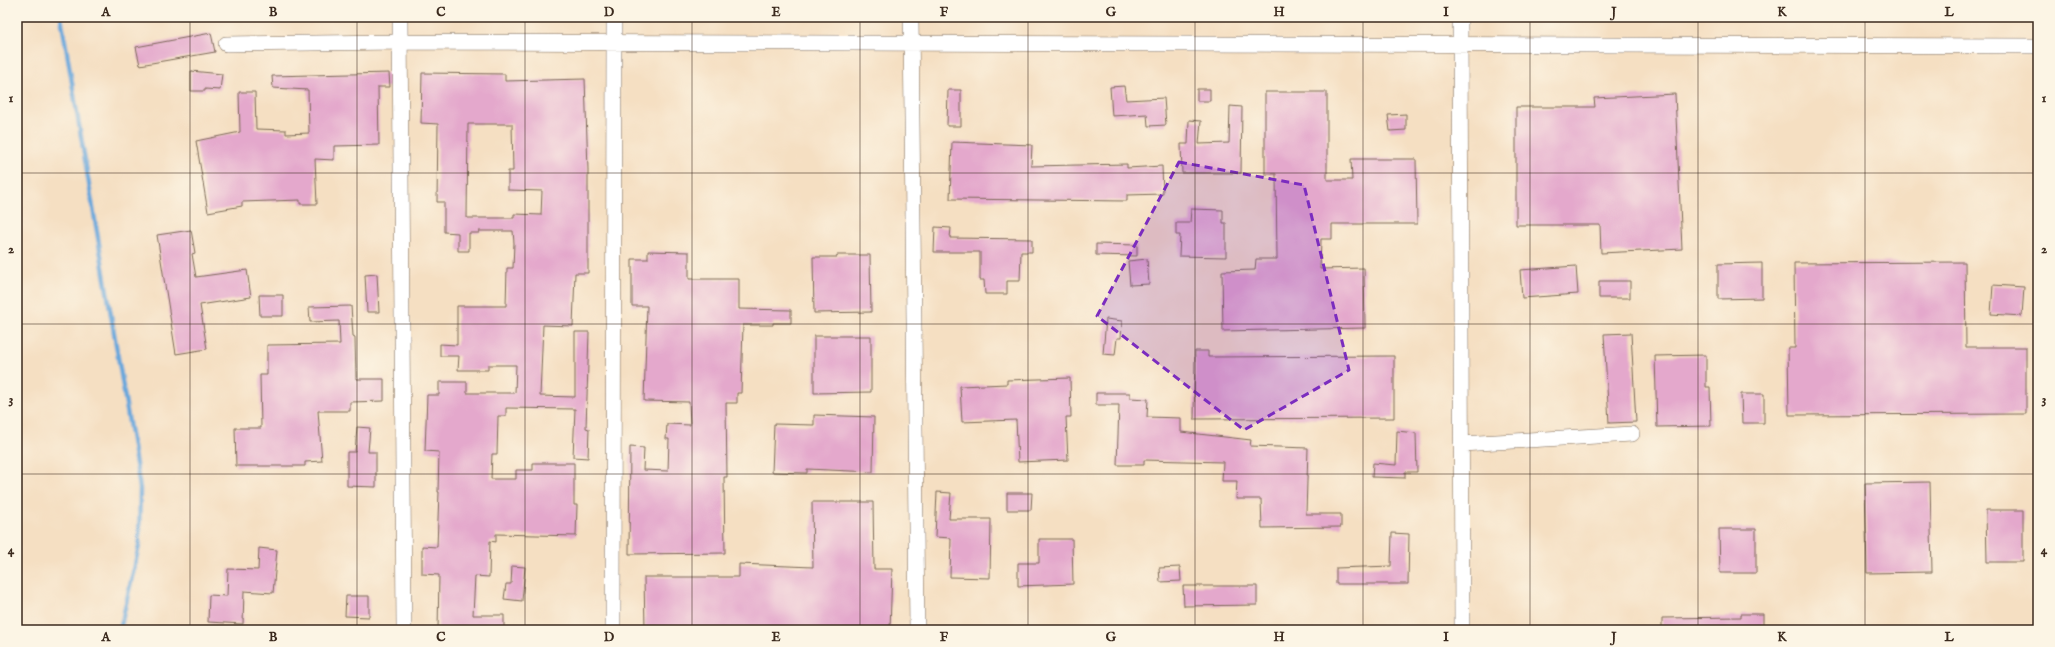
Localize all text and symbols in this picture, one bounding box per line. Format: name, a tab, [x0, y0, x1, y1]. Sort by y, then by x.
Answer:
text: A	[101, 4, 112, 21]
text: B	[269, 4, 278, 21]
text: C	[436, 4, 446, 21]
text: D	[604, 4, 615, 21]
text: E	[771, 4, 781, 21]
text: F	[940, 4, 949, 21]
text: G	[1106, 4, 1117, 21]
text: H	[1273, 4, 1285, 21]
text: I	[1443, 4, 1449, 21]
text: J	[1609, 4, 1617, 21]
text: K	[1777, 4, 1787, 21]
text: L	[1943, 4, 1954, 21]
text: 1	[9, 90, 14, 107]
text: 1	[2042, 90, 2047, 107]
text: 2	[8, 241, 14, 258]
text: 2	[2041, 241, 2047, 258]
text: 3	[9, 391, 14, 408]
text: 3	[2042, 391, 2047, 408]
text: 4	[8, 542, 15, 559]
text: 4	[2041, 542, 2048, 559]
text: A	[101, 629, 112, 646]
text: B	[269, 629, 278, 646]
text: C	[436, 629, 446, 646]
text: D	[604, 629, 615, 646]
text: E	[771, 629, 781, 646]
text: F	[940, 629, 949, 646]
text: G	[1106, 629, 1117, 646]
text: H	[1273, 629, 1285, 646]
text: I	[1443, 629, 1449, 646]
text: J	[1609, 629, 1617, 646]
text: K	[1777, 629, 1787, 646]
text: L	[1943, 629, 1954, 646]

